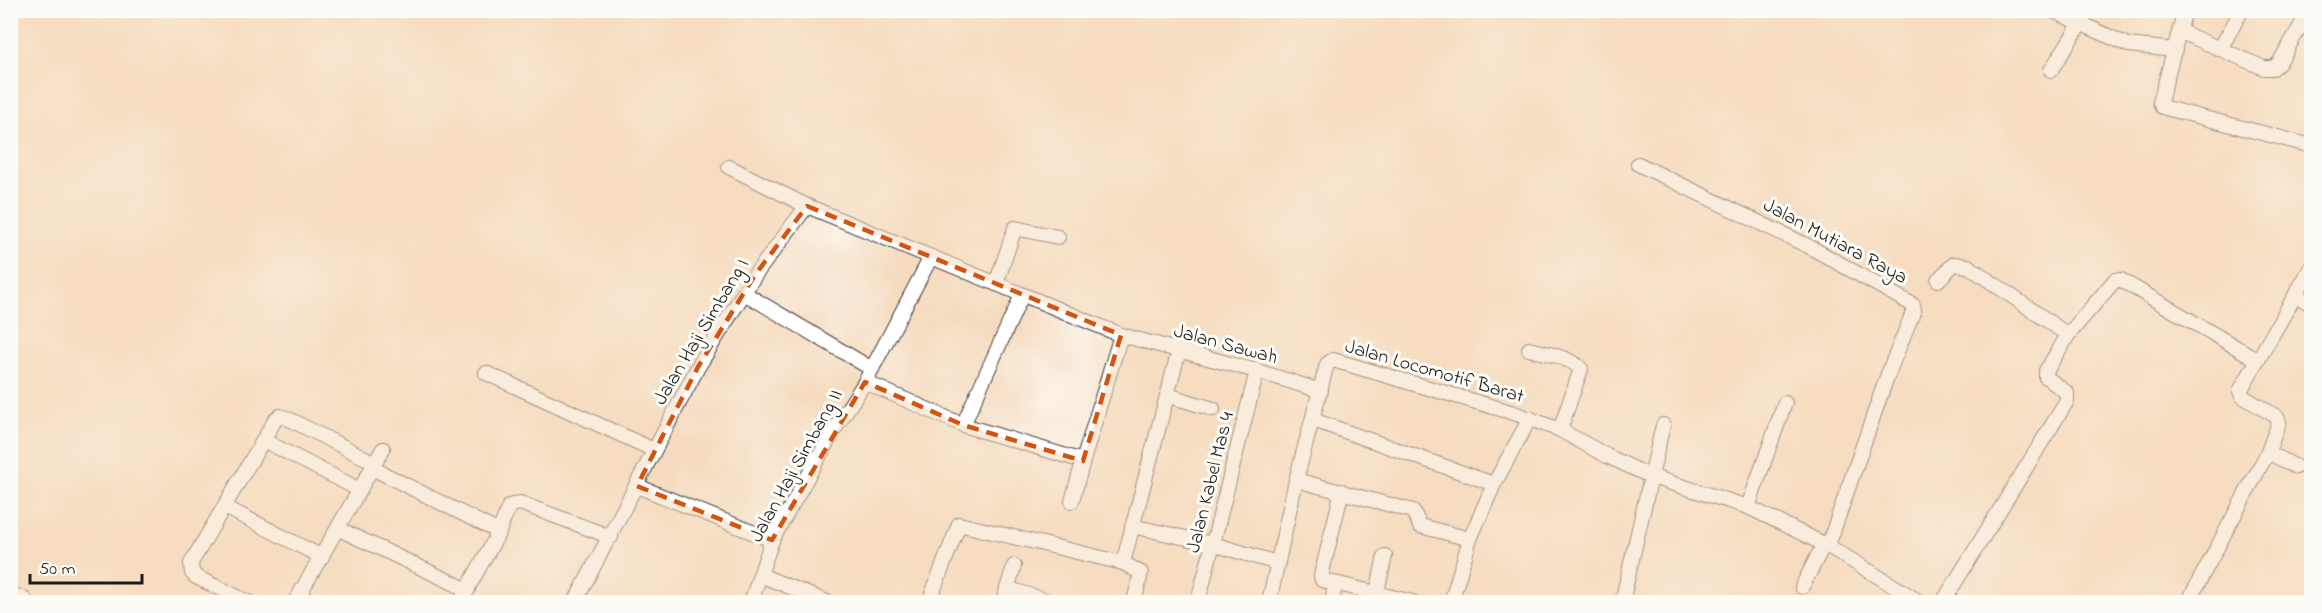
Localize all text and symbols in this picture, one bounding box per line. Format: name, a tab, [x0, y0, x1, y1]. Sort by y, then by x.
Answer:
street label: Jalan Mutiara Raya	[1757, 192, 1912, 293]
street label: Jalan Haji Simbang I	[647, 253, 758, 412]
street label: Jalan Sawah	[1170, 318, 1281, 373]
street label: Jalan Locomotif Barat	[1341, 333, 1528, 412]
street label: Jalan Haji Simbang II	[743, 384, 852, 549]
street label: Jalan Kabel Mas 4	[1180, 409, 1243, 556]
scale bar	[30, 547, 142, 585]
text: 50 m	[39, 557, 76, 583]

